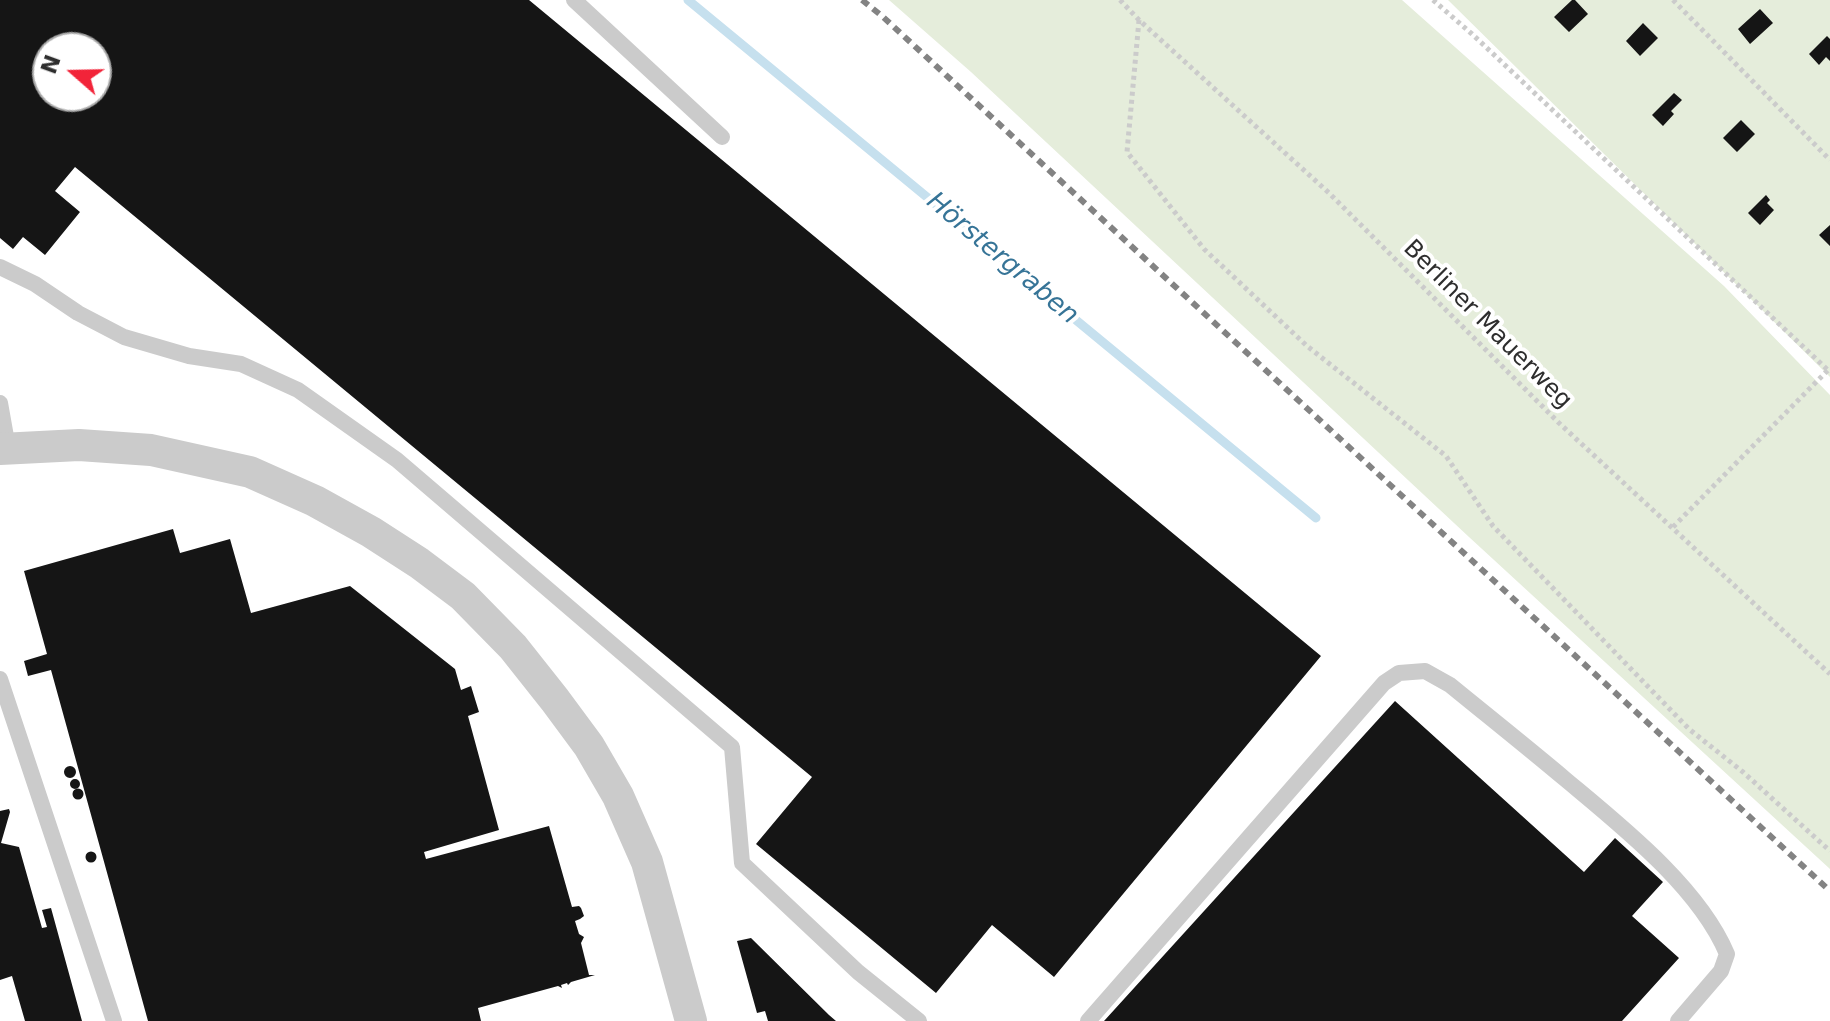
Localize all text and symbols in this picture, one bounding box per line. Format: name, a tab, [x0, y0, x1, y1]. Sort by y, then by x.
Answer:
north arrow	[32, 32, 112, 112]
text: N	[36, 51, 66, 77]
water label: Hörstergraben	[920, 186, 1084, 332]
street label: Berliner Mauerweg	[1397, 235, 1577, 415]

